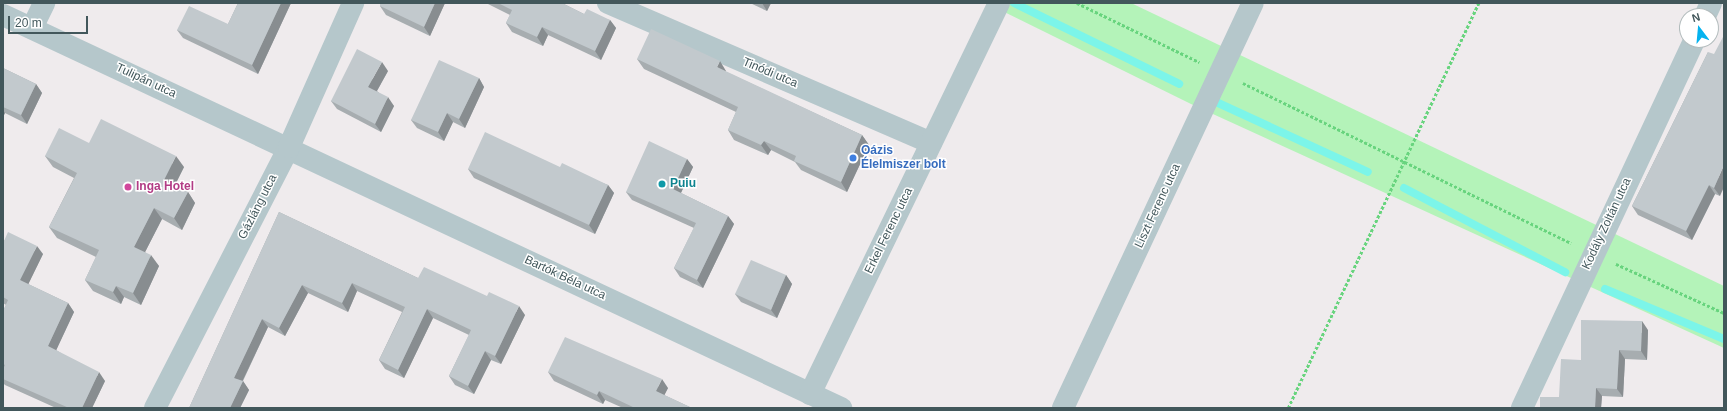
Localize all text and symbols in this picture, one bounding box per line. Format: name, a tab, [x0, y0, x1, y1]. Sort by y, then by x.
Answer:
scale bar	[10, 8, 90, 34]
north arrow	[1679, 8, 1719, 48]
text: N	[1690, 11, 1701, 24]
text: 20 m	[15, 16, 42, 30]
street label: Tinódi utca	[740, 55, 800, 91]
street label: Tulipán utca	[114, 61, 178, 101]
place label: Oázis Élelmiszer bolt	[861, 144, 946, 172]
marker: Oázis Élelmiszer bolt	[848, 153, 858, 163]
street label: Liszt Ferenc utca	[1132, 162, 1184, 250]
street label: Gázláng utca	[236, 172, 280, 242]
street label: Kodály Zoltán utca	[1579, 176, 1635, 272]
place label: Puiu	[670, 177, 696, 191]
marker: Puiu	[657, 179, 667, 189]
place label: Inga Hotel	[136, 180, 194, 194]
marker: Inga Hotel	[123, 182, 133, 192]
street label: Erkel Ferenc utca	[862, 186, 916, 276]
street label: Bartók Béla utca	[522, 253, 608, 303]

